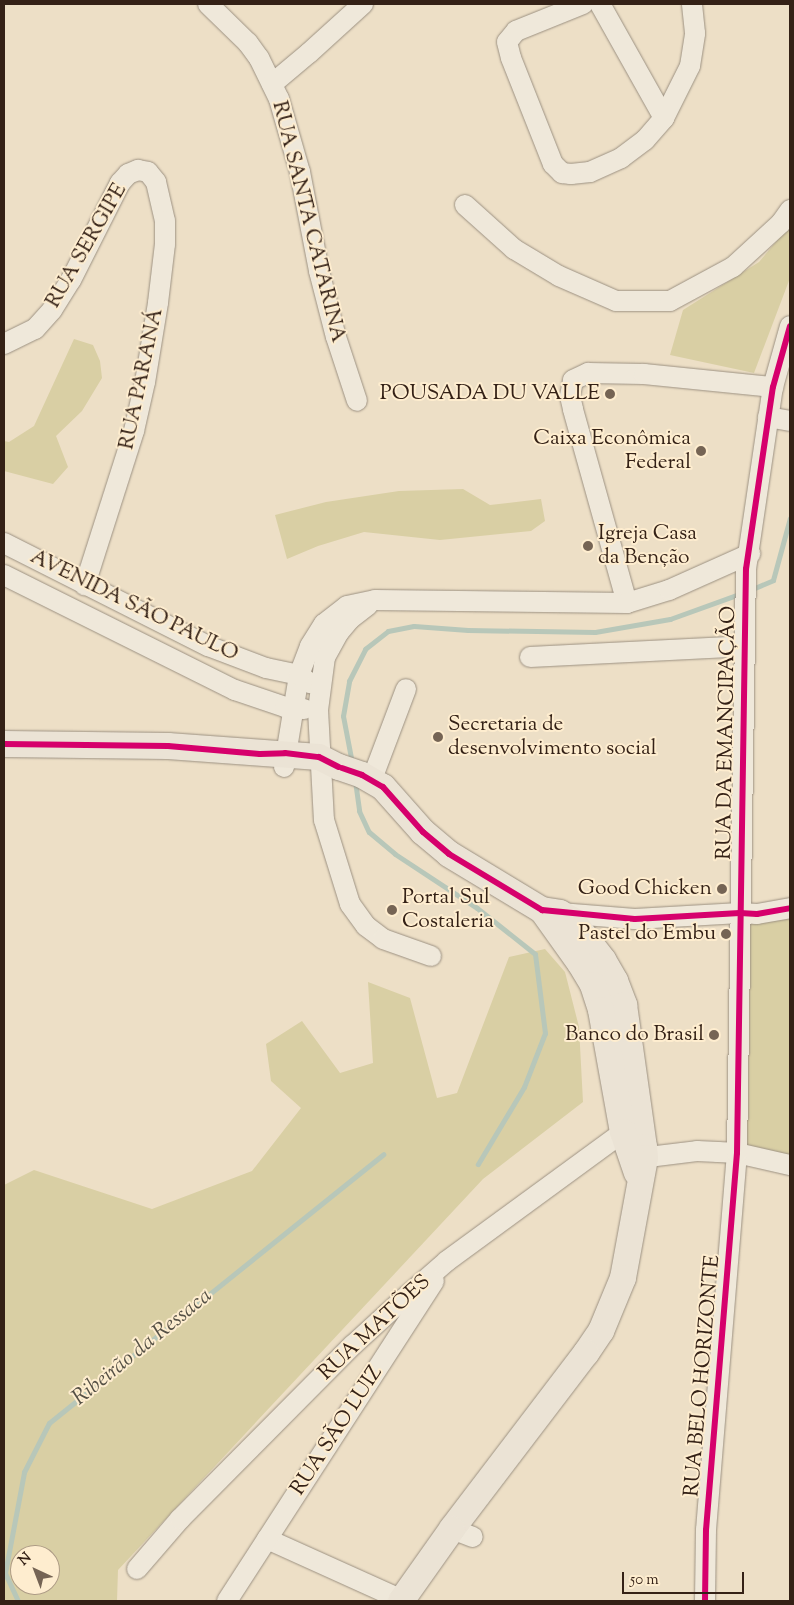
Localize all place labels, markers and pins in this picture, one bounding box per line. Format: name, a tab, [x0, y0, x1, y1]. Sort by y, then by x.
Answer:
place label: POUSADA DU VALLE	[380, 381, 600, 407]
marker: POUSADA DU VALLE	[604, 388, 616, 400]
place label: Caixa Econômica Federal	[533, 426, 691, 476]
marker: Caixa Econômica Federal	[695, 445, 707, 457]
place label: Igreja Casa da Benção	[598, 521, 697, 571]
marker: Igreja Casa da Benção	[582, 540, 594, 552]
place label: Secretaria de desenvolvimento social	[448, 712, 657, 762]
marker: Secretaria de desenvolvimento social	[432, 731, 444, 743]
place label: Good Chicken	[578, 876, 712, 902]
marker: Good Chicken	[716, 883, 728, 895]
place label: Portal Sul Costaleria	[402, 885, 494, 935]
marker: Portal Sul Costaleria	[386, 904, 398, 916]
place label: Pastel do Embu	[578, 921, 716, 947]
marker: Pastel do Embu	[720, 928, 732, 940]
place label: Banco do Brasil	[565, 1022, 704, 1048]
marker: Banco do Brasil	[708, 1029, 720, 1041]

